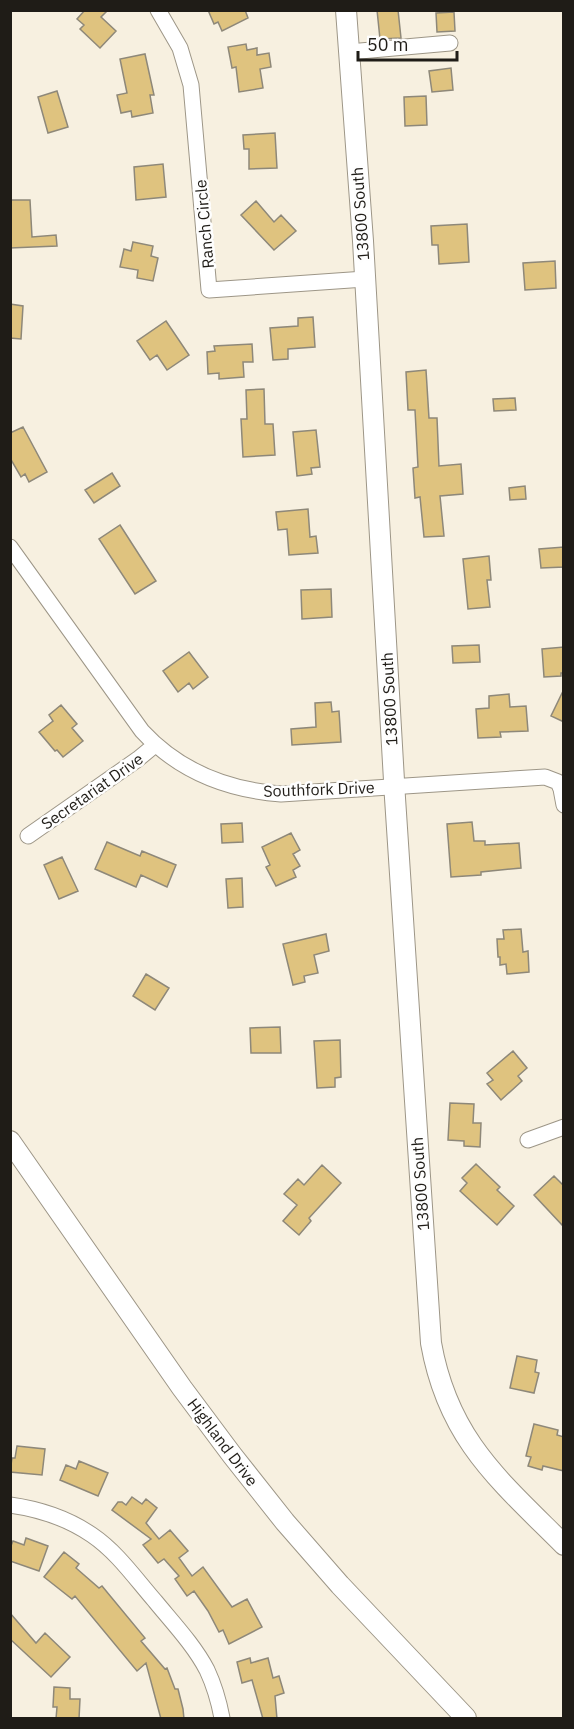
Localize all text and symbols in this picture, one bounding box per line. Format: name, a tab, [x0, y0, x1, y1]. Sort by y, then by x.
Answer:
scale bar	[358, 24, 457, 62]
text: 50 m	[367, 33, 409, 56]
street label: 13800 South	[347, 167, 373, 261]
street label: Ranch Circle	[190, 178, 218, 269]
street label: 13800 South	[377, 652, 401, 746]
street label: Secretariat Drive	[37, 748, 147, 834]
street label: Southfork Drive	[263, 777, 375, 801]
street label: 13800 South	[407, 1137, 433, 1231]
street label: Highland Drive	[183, 1394, 263, 1490]

